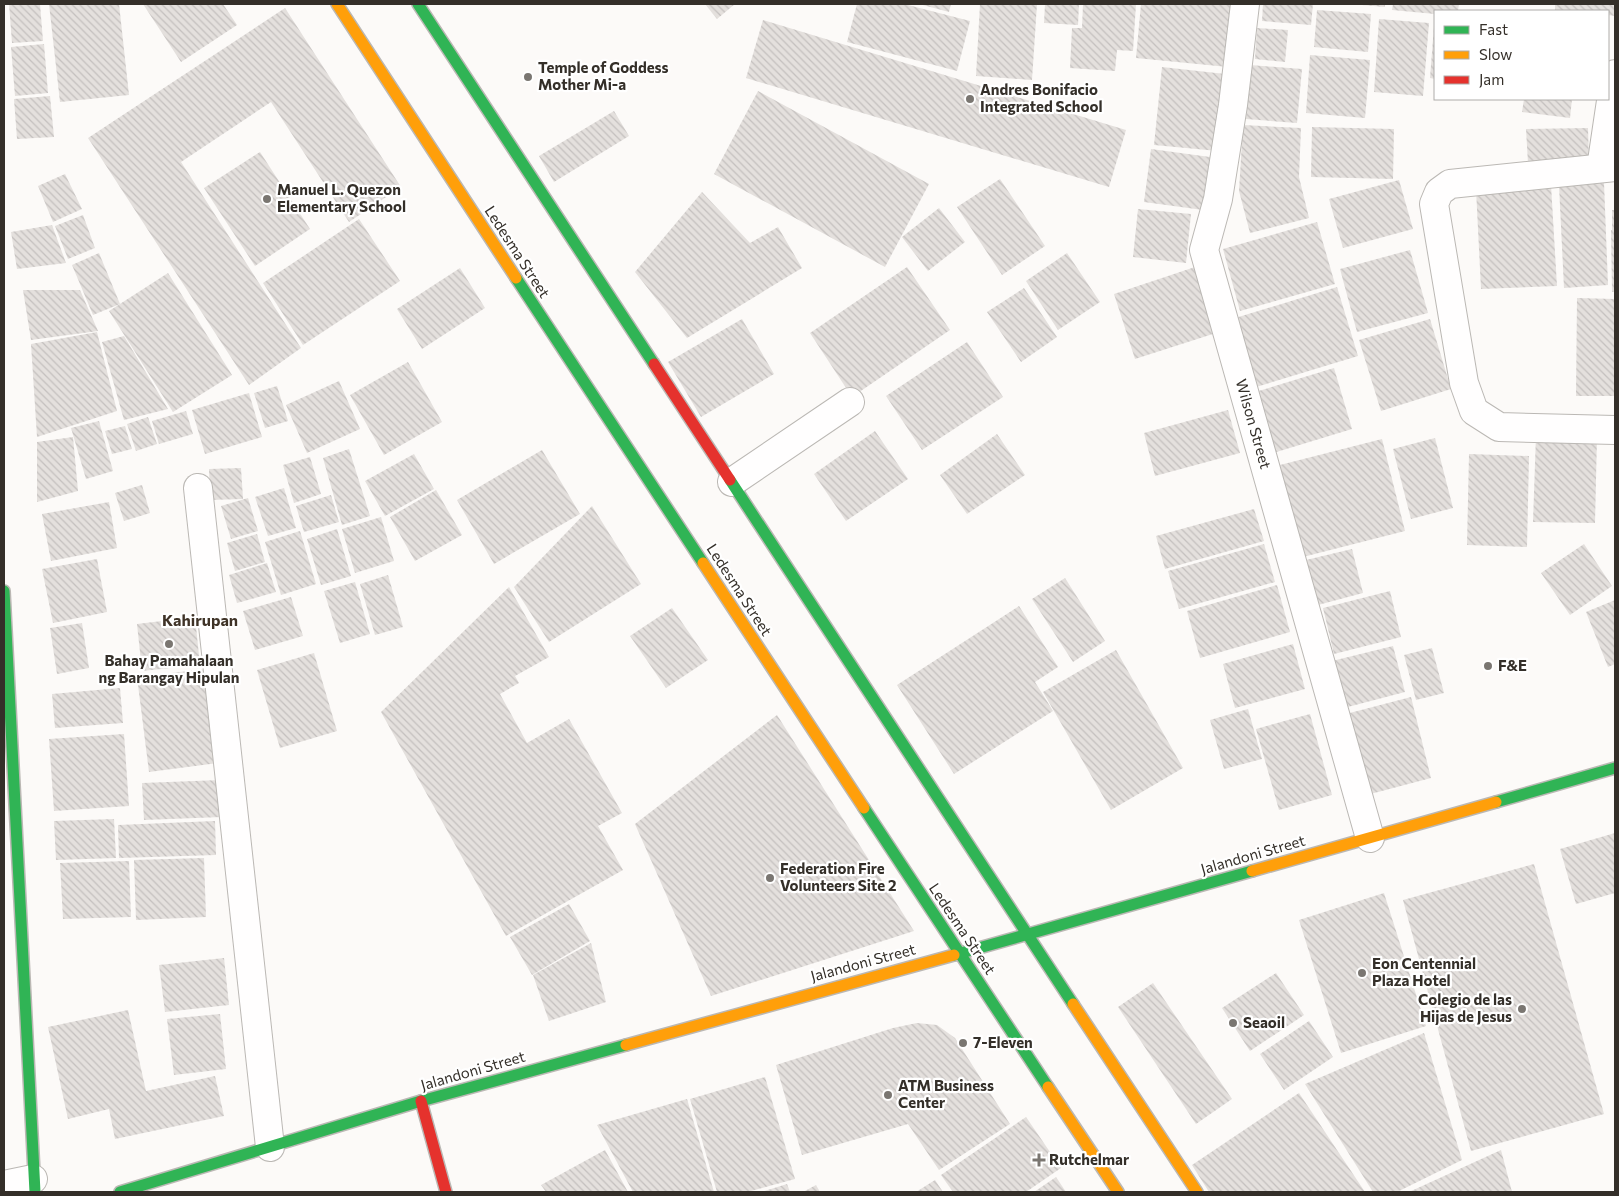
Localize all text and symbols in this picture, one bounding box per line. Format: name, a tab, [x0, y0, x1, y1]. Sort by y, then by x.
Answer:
legend	[1434, 10, 1609, 100]
text: Fast	[1479, 20, 1508, 38]
text: Slow	[1479, 45, 1512, 63]
place label: Temple of Goddess Mother Mi-a	[538, 58, 668, 93]
text: Jam	[1479, 70, 1504, 88]
marker: Temple of Goddess Mother Mi-a	[522, 71, 534, 83]
place label: Andres Bonifacio Integrated School	[980, 80, 1103, 115]
marker: Andres Bonifacio Integrated School	[964, 93, 976, 105]
place label: Manuel L. Quezon Elementary School	[277, 180, 406, 215]
marker: Manuel L. Quezon Elementary School	[261, 193, 273, 205]
street label: Ledesma Street	[481, 202, 554, 301]
street label: Wilson Street	[1233, 377, 1275, 471]
street label: Ledesma Street	[703, 540, 776, 639]
district label: Kahirupan	[162, 610, 238, 629]
marker: Bahay Pamahalaan ng Barangay Hipulan	[163, 638, 175, 650]
place label: Bahay Pamahalaan ng Barangay Hipulan	[99, 651, 239, 686]
place label: F&E	[1498, 656, 1527, 674]
marker: F&E	[1482, 660, 1494, 672]
street label: Jalandoni Street	[1198, 831, 1307, 878]
place label: Federation Fire Volunteers Site 2	[780, 859, 897, 894]
marker: Federation Fire Volunteers Site 2	[764, 872, 776, 884]
street label: Ledesma Street	[926, 879, 1000, 977]
street label: Jalandoni Street	[808, 939, 917, 985]
place label: Eon Centennial Plaza Hotel	[1372, 954, 1476, 989]
marker: Eon Centennial Plaza Hotel	[1356, 967, 1368, 979]
place label: Colegio de las Hijas de Jesus	[1418, 990, 1512, 1025]
marker: Colegio de las Hijas de Jesus	[1516, 1003, 1528, 1015]
place label: Seaoil	[1243, 1013, 1285, 1031]
marker: Seaoil	[1227, 1017, 1239, 1029]
place label: 7-Eleven	[973, 1033, 1033, 1051]
marker: 7-Eleven	[957, 1037, 969, 1049]
street label: Jalandoni Street	[418, 1047, 527, 1094]
place label: ATM Business Center	[898, 1076, 994, 1111]
marker: ATM Business Center	[882, 1089, 894, 1101]
place label: Rutchelmar	[1049, 1150, 1129, 1168]
marker: Rutchelmar	[1033, 1154, 1045, 1166]

